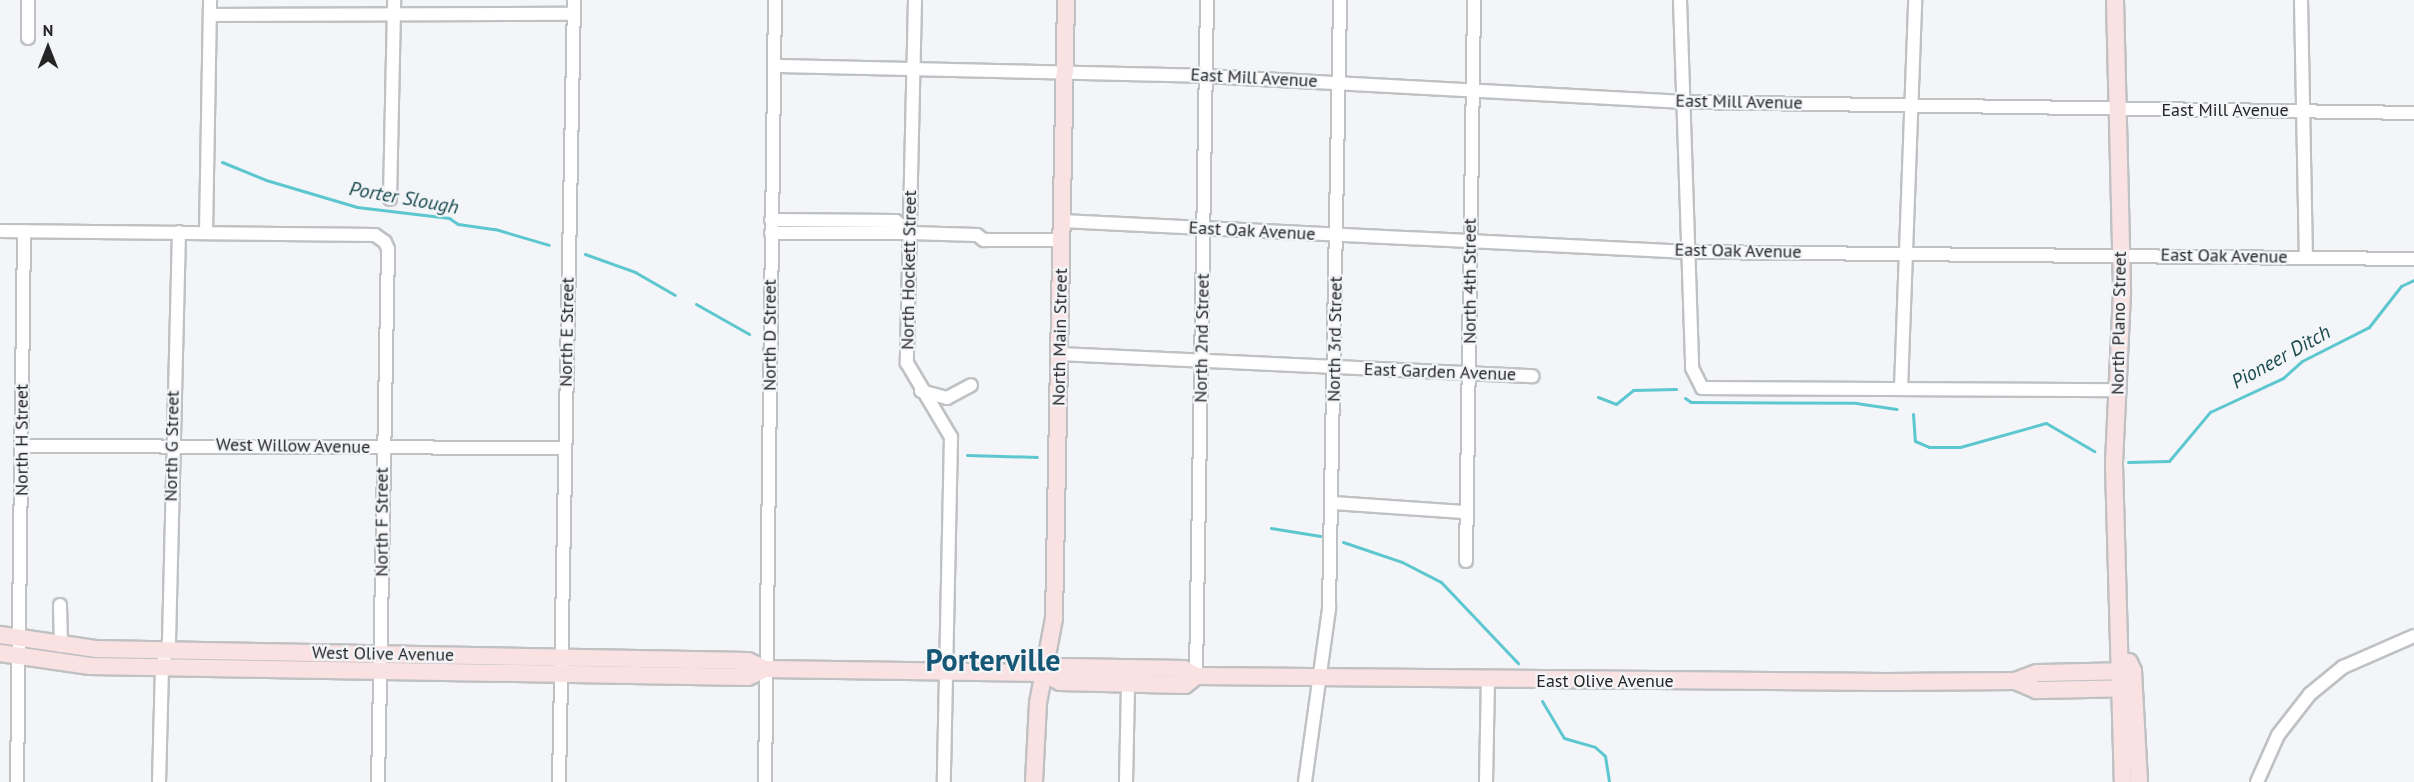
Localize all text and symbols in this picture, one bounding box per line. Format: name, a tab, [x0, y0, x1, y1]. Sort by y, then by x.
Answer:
north arrow	[18, 18, 78, 78]
text: N	[43, 20, 53, 40]
street label: East Mill Avenue	[1190, 64, 1318, 92]
street label: East Mill Avenue	[1675, 90, 1803, 114]
street label: East Mill Avenue	[2161, 99, 2289, 121]
water label: Porter Slough	[347, 177, 461, 219]
street label: North Hockett Street	[897, 190, 921, 350]
street label: East Oak Avenue	[1188, 217, 1316, 245]
street label: North 4th Street	[1459, 218, 1481, 344]
street label: East Oak Avenue	[1674, 239, 1802, 263]
street label: East Oak Avenue	[2160, 244, 2288, 268]
street label: North Plano Street	[2107, 251, 2131, 395]
street label: North Main Street	[1048, 268, 1072, 406]
street label: North 2nd Street	[1190, 273, 1214, 403]
street label: North 3rd Street	[1323, 276, 1347, 402]
street label: North E Street	[555, 277, 579, 387]
street label: North D Street	[759, 279, 781, 391]
water label: Pioneer Ditch	[2227, 320, 2335, 394]
street label: East Garden Avenue	[1363, 359, 1517, 385]
street label: North H Street	[11, 384, 33, 496]
street label: North G Street	[160, 390, 184, 502]
street label: West Willow Avenue	[215, 434, 371, 458]
street label: North F Street	[371, 467, 393, 577]
street label: West Olive Avenue	[311, 642, 455, 666]
district label: Porterville	[926, 642, 1060, 678]
street label: East Olive Avenue	[1536, 670, 1674, 692]

